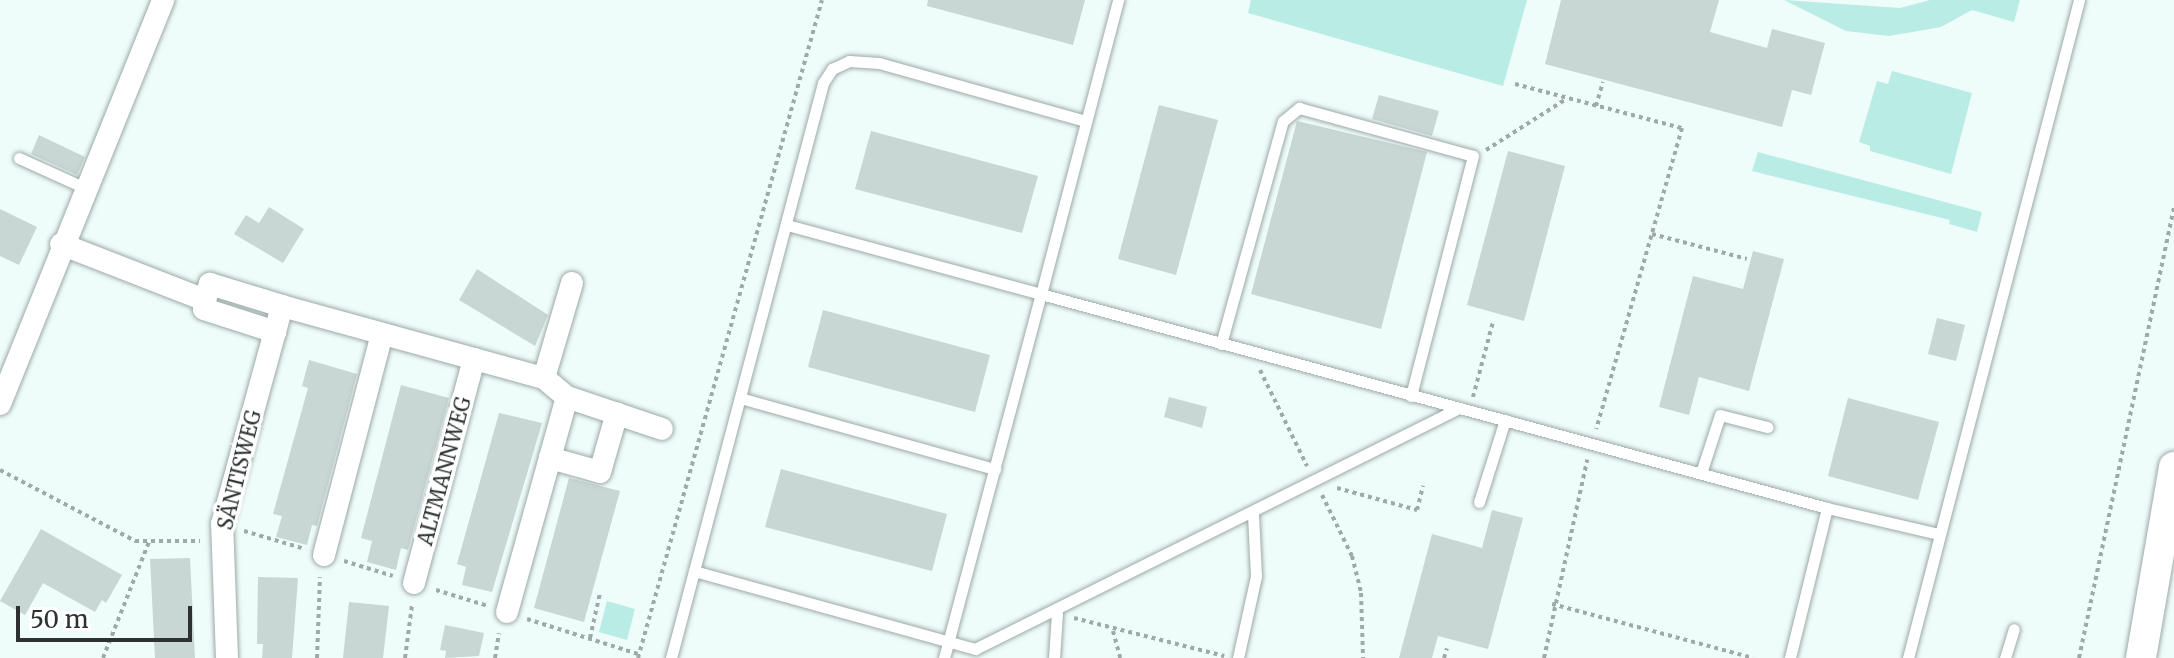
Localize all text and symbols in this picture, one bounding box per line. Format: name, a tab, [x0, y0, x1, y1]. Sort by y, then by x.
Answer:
street label: ALTMANNWEG	[413, 394, 475, 548]
street label: SÄNTISWEG	[213, 408, 265, 532]
scale bar	[20, 590, 196, 640]
text: 50 m	[30, 604, 89, 635]

